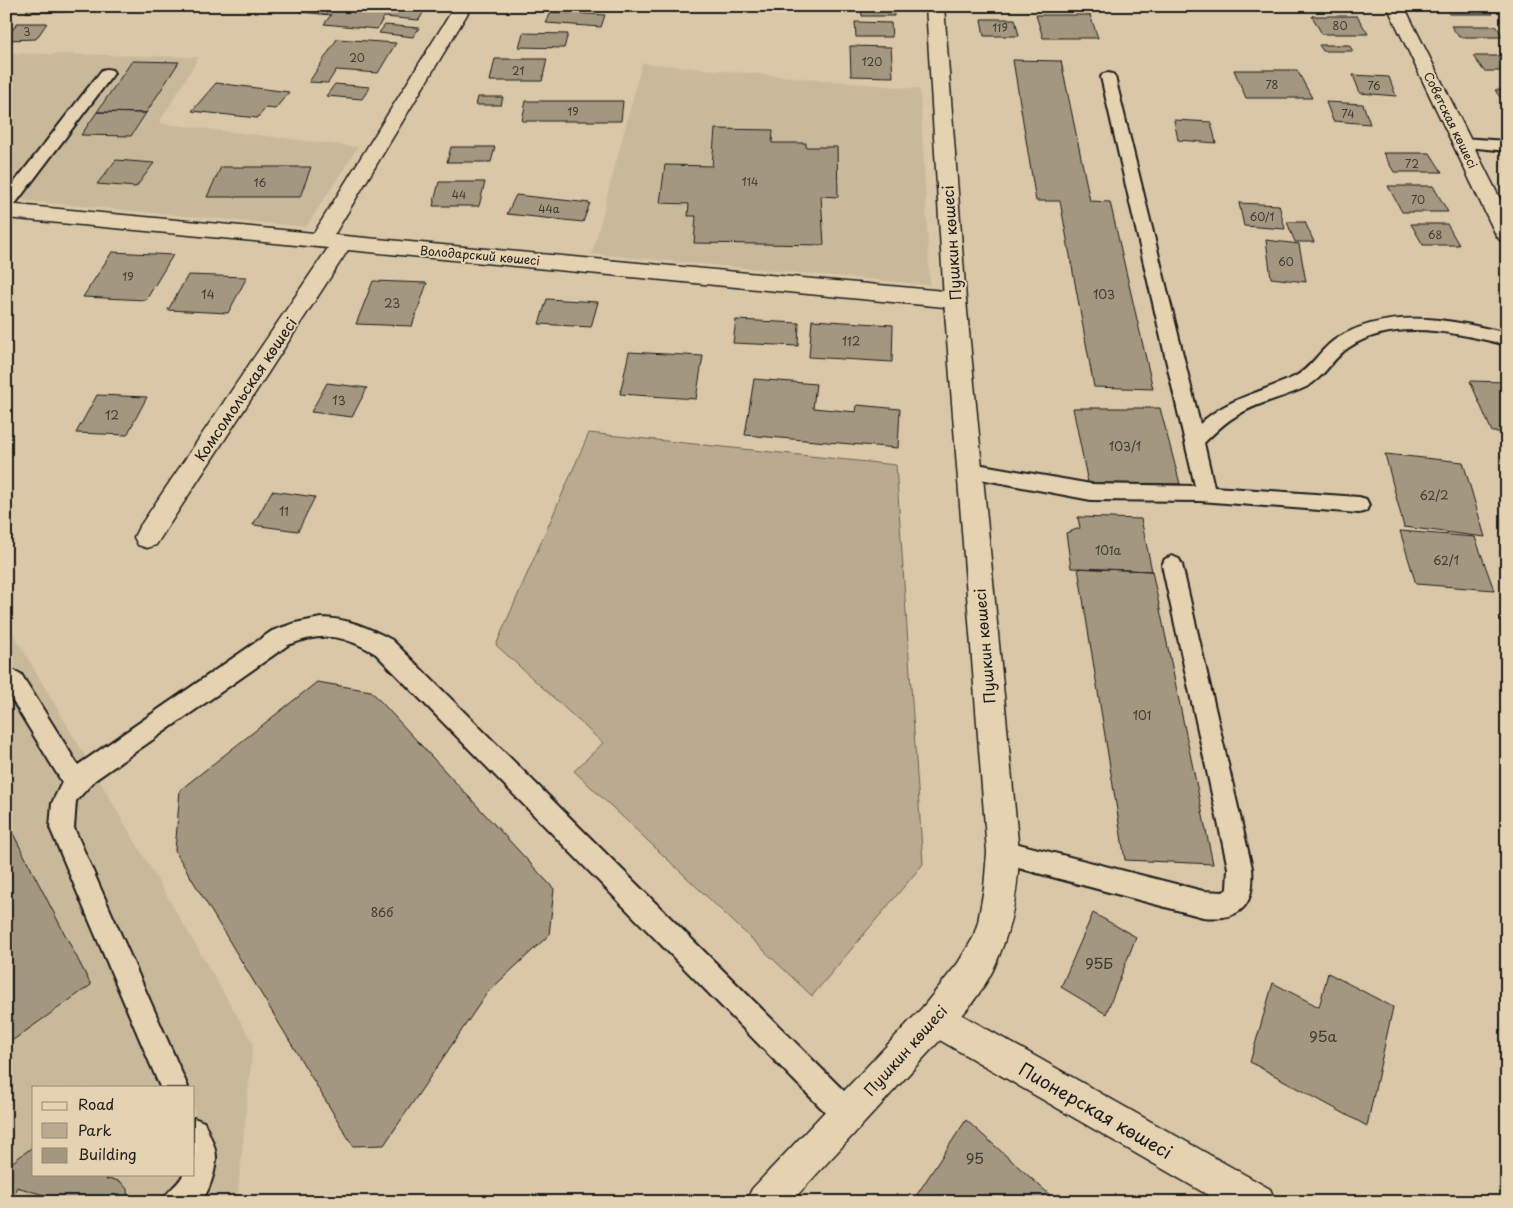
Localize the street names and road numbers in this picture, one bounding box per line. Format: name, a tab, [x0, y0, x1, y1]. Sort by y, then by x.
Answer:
street label: Советская көшесі	[1420, 69, 1482, 171]
street label: Пушкин көшесі	[936, 185, 966, 301]
street label: Володарский көшесі	[419, 241, 541, 269]
street label: Комсомольская көшесі	[188, 312, 302, 466]
street label: Пушкин көшесі	[968, 588, 1000, 704]
street label: Пушкин көшесі	[858, 999, 952, 1101]
street label: Пионерская көшесі	[1014, 1055, 1178, 1165]

